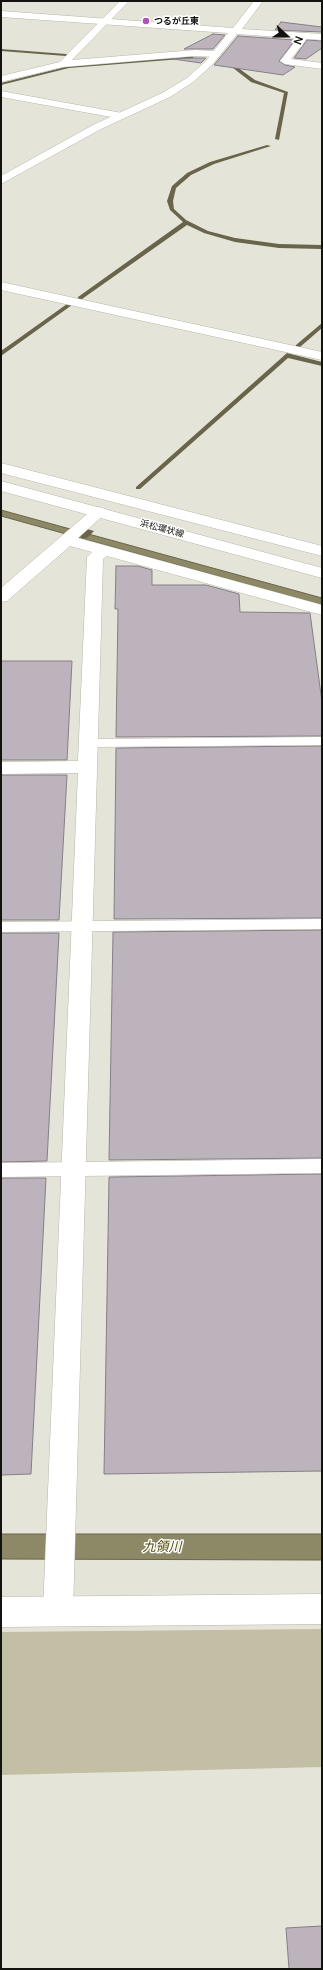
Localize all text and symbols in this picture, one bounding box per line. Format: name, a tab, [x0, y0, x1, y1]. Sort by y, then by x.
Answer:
marker: つるが丘東	[141, 16, 151, 26]
place label: つるが丘東	[154, 16, 199, 26]
north arrow	[267, 16, 307, 56]
text: N	[290, 34, 307, 47]
street label: 浜松環状線	[139, 518, 185, 540]
water label: 九領川	[143, 1539, 181, 1555]

